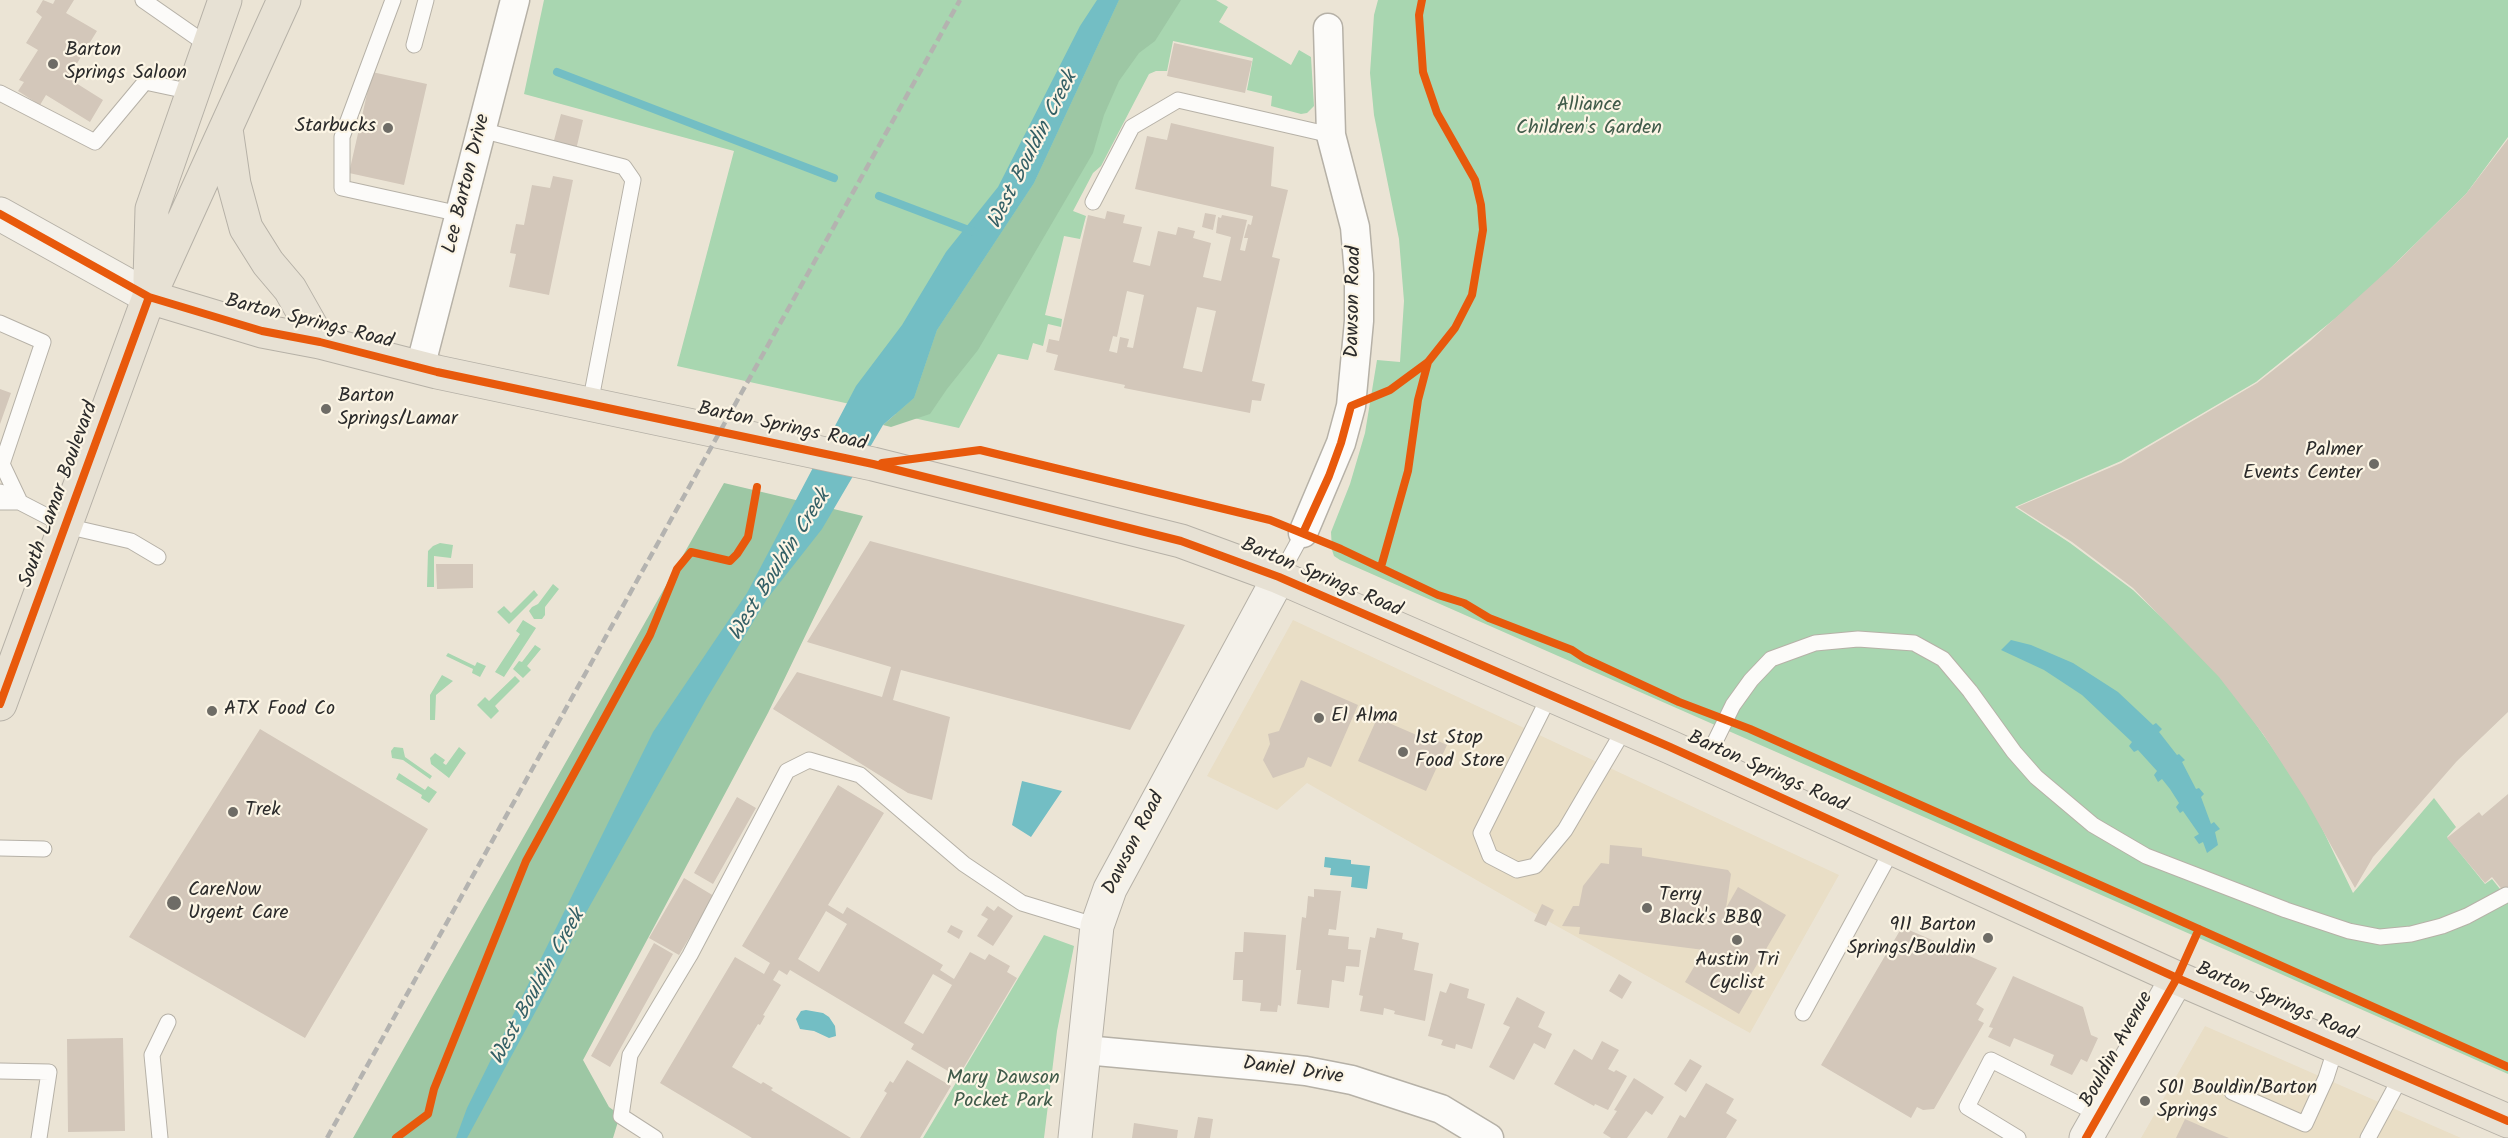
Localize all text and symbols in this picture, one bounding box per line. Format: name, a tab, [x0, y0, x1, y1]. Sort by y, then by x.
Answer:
place label: Barton Springs Saloon	[65, 40, 187, 87]
marker: Barton Springs Saloon	[46, 57, 60, 71]
water label: West Bouldin Creek	[984, 68, 1084, 234]
park label: Alliance Children's Garden	[1516, 95, 1662, 142]
street label: Lee Barton Drive	[439, 112, 497, 256]
place label: Starbucks	[295, 116, 376, 140]
marker: Starbucks	[381, 121, 395, 135]
street label: Dawson Road	[1342, 246, 1368, 358]
street label: Barton Springs Road	[222, 290, 396, 356]
place label: Barton Springs/Lamar	[338, 386, 458, 433]
street label: Barton Springs Road	[695, 398, 869, 458]
street label: South Lamar Boulevard	[15, 399, 105, 591]
marker: Barton Springs/Lamar	[319, 402, 333, 416]
place label: Palmer Events Center	[2243, 440, 2362, 487]
marker: Palmer Events Center	[2367, 457, 2381, 471]
water label: West Bouldin Creek	[725, 486, 837, 646]
street label: Barton Springs Road	[1237, 534, 1405, 624]
place label: ATX Food Co	[224, 699, 335, 723]
marker: ATX Food Co	[205, 704, 219, 718]
place label: El Alma	[1331, 706, 1398, 730]
marker: El Alma	[1312, 711, 1326, 725]
street label: Barton Springs Road	[1683, 727, 1851, 819]
place label: 1st Stop Food Store	[1415, 728, 1505, 775]
marker: 1st Stop Food Store	[1396, 745, 1410, 759]
street label: Dawson Road	[1099, 789, 1171, 899]
place label: Trek	[245, 800, 281, 824]
marker: Trek	[226, 805, 240, 819]
place label: CareNow Urgent Care	[188, 880, 288, 927]
place label: Terry Black's BBQ	[1659, 885, 1762, 932]
marker: CareNow Urgent Care	[165, 894, 183, 912]
marker: Terry Black's BBQ	[1640, 901, 1654, 915]
water label: West Bouldin Creek	[486, 906, 592, 1070]
place label: 911 Barton Springs/Bouldin	[1847, 915, 1976, 962]
marker: 911 Barton Springs/Bouldin	[1981, 931, 1995, 945]
marker: Austin Tri Cyclist	[1730, 933, 1744, 947]
place label: Austin Tri Cyclist	[1695, 950, 1779, 997]
street label: Barton Springs Road	[2192, 958, 2360, 1048]
street label: Bouldin Avenue	[2076, 988, 2160, 1112]
street label: Daniel Drive	[1241, 1053, 1345, 1091]
park label: Mary Dawson Pocket Park	[946, 1068, 1060, 1115]
place label: 501 Bouldin/Barton Springs	[2157, 1078, 2317, 1125]
marker: 501 Bouldin/Barton Springs	[2138, 1094, 2152, 1108]

